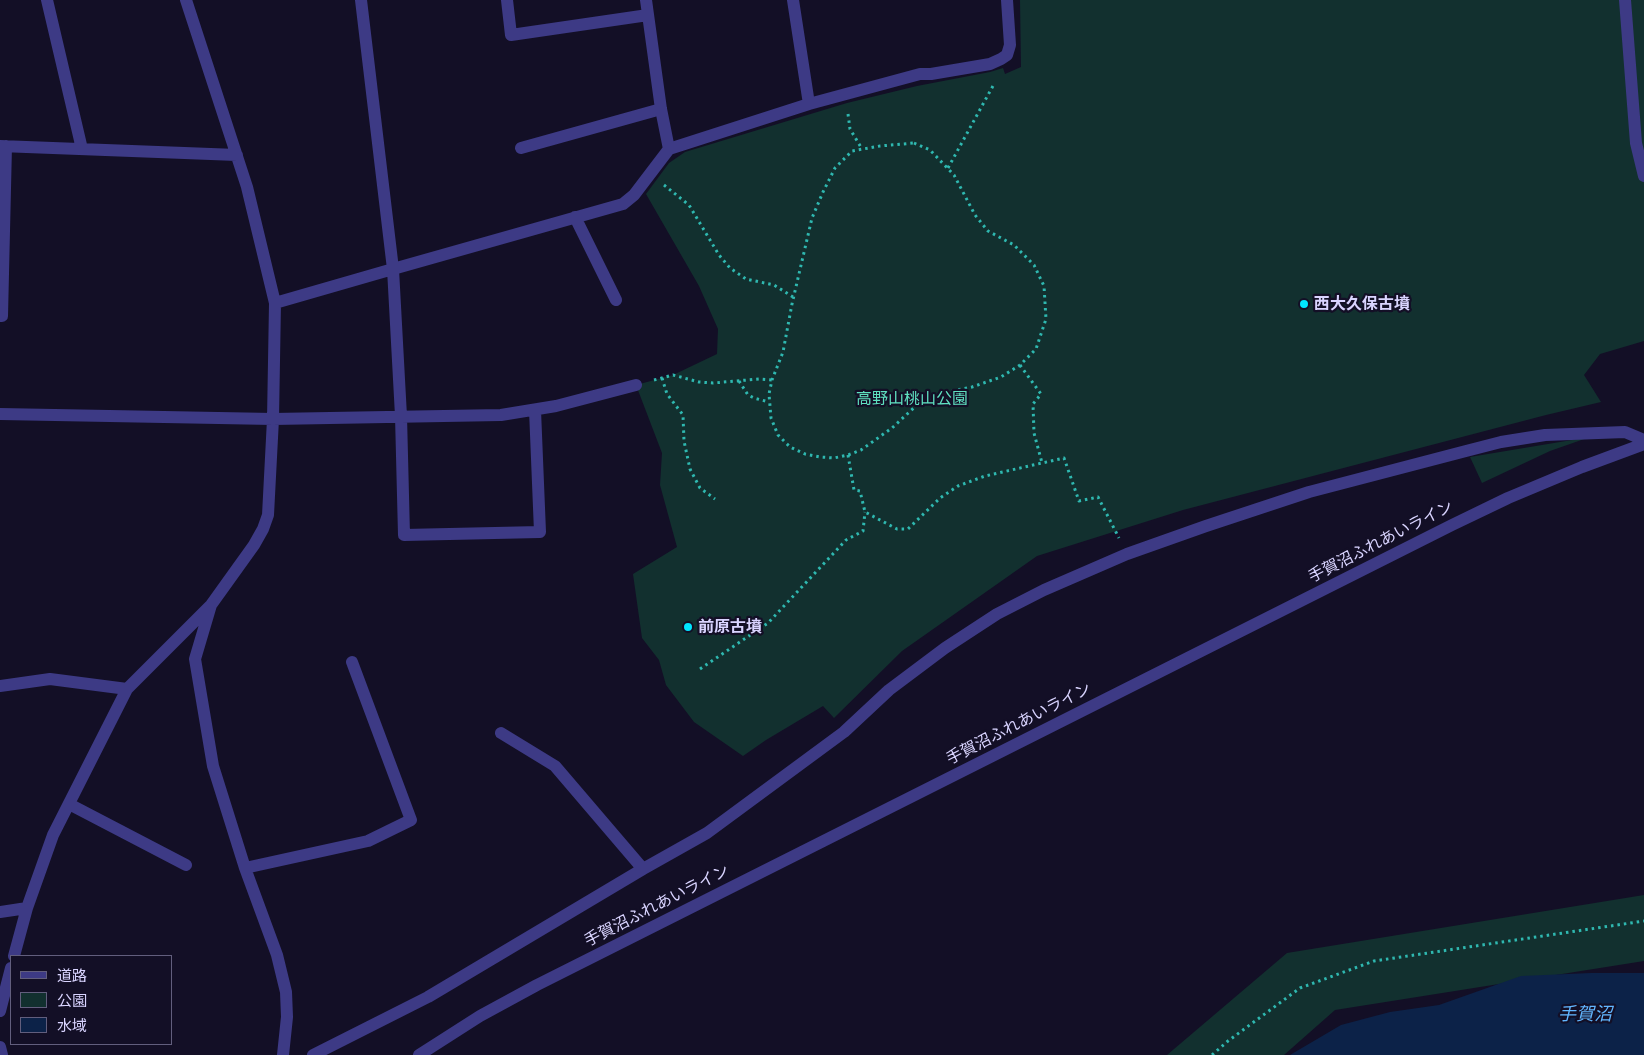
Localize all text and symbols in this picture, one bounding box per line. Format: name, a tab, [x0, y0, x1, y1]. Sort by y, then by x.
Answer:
place label: 西大久保古墳	[1314, 294, 1410, 314]
marker: 西大久保古墳	[1298, 298, 1310, 310]
park label: 高野山桃山公園	[856, 389, 968, 409]
street label: 手賀沼ふれあいライン	[1305, 497, 1457, 587]
place label: 前原古墳	[698, 617, 762, 637]
marker: 前原古墳	[682, 621, 694, 633]
street label: 手賀沼ふれあいライン	[943, 679, 1095, 769]
street label: 手賀沼ふれあいライン	[581, 861, 733, 951]
legend	[10, 955, 172, 1045]
text: 道路	[57, 966, 87, 985]
text: 公園	[57, 991, 87, 1010]
water label: 手賀沼	[1558, 1004, 1612, 1026]
text: 水域	[57, 1016, 87, 1035]

